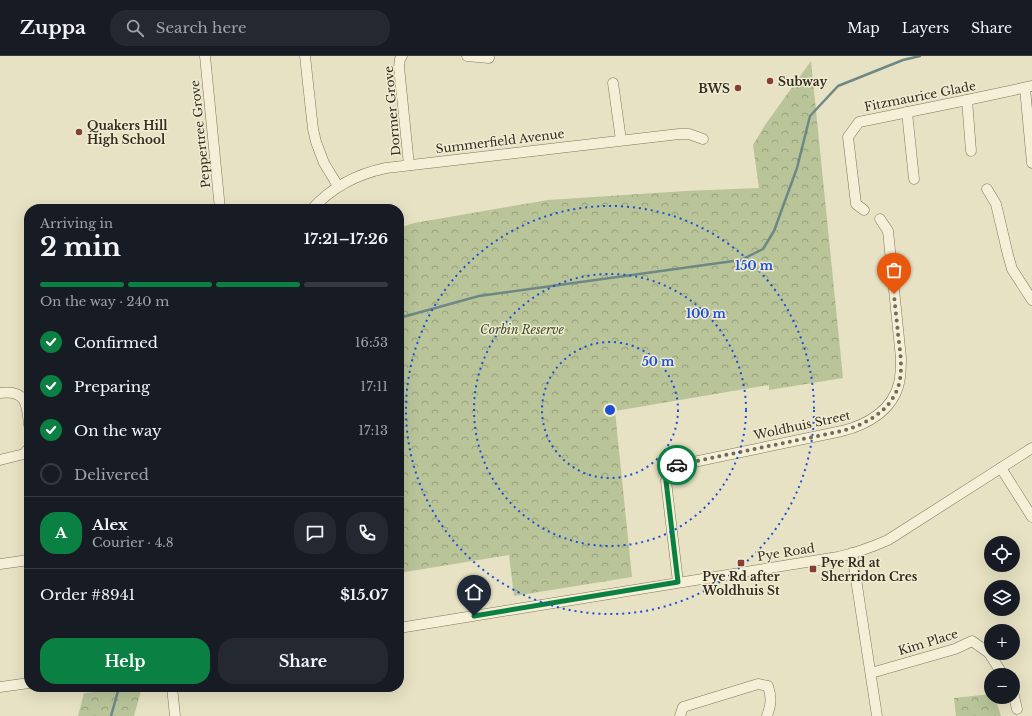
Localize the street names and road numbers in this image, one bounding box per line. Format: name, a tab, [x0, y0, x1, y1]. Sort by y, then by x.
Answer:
street label: Dormer Grove	[381, 65, 403, 157]
street label: Fitzmaurice Glade	[863, 78, 977, 114]
street label: Peppertree Grove	[187, 79, 213, 189]
street label: Summerfield Avenue	[435, 126, 565, 156]
street label: Woldhuis Street	[751, 407, 852, 443]
street label: Pye Road	[756, 540, 816, 564]
street label: Kim Place	[896, 626, 960, 658]

